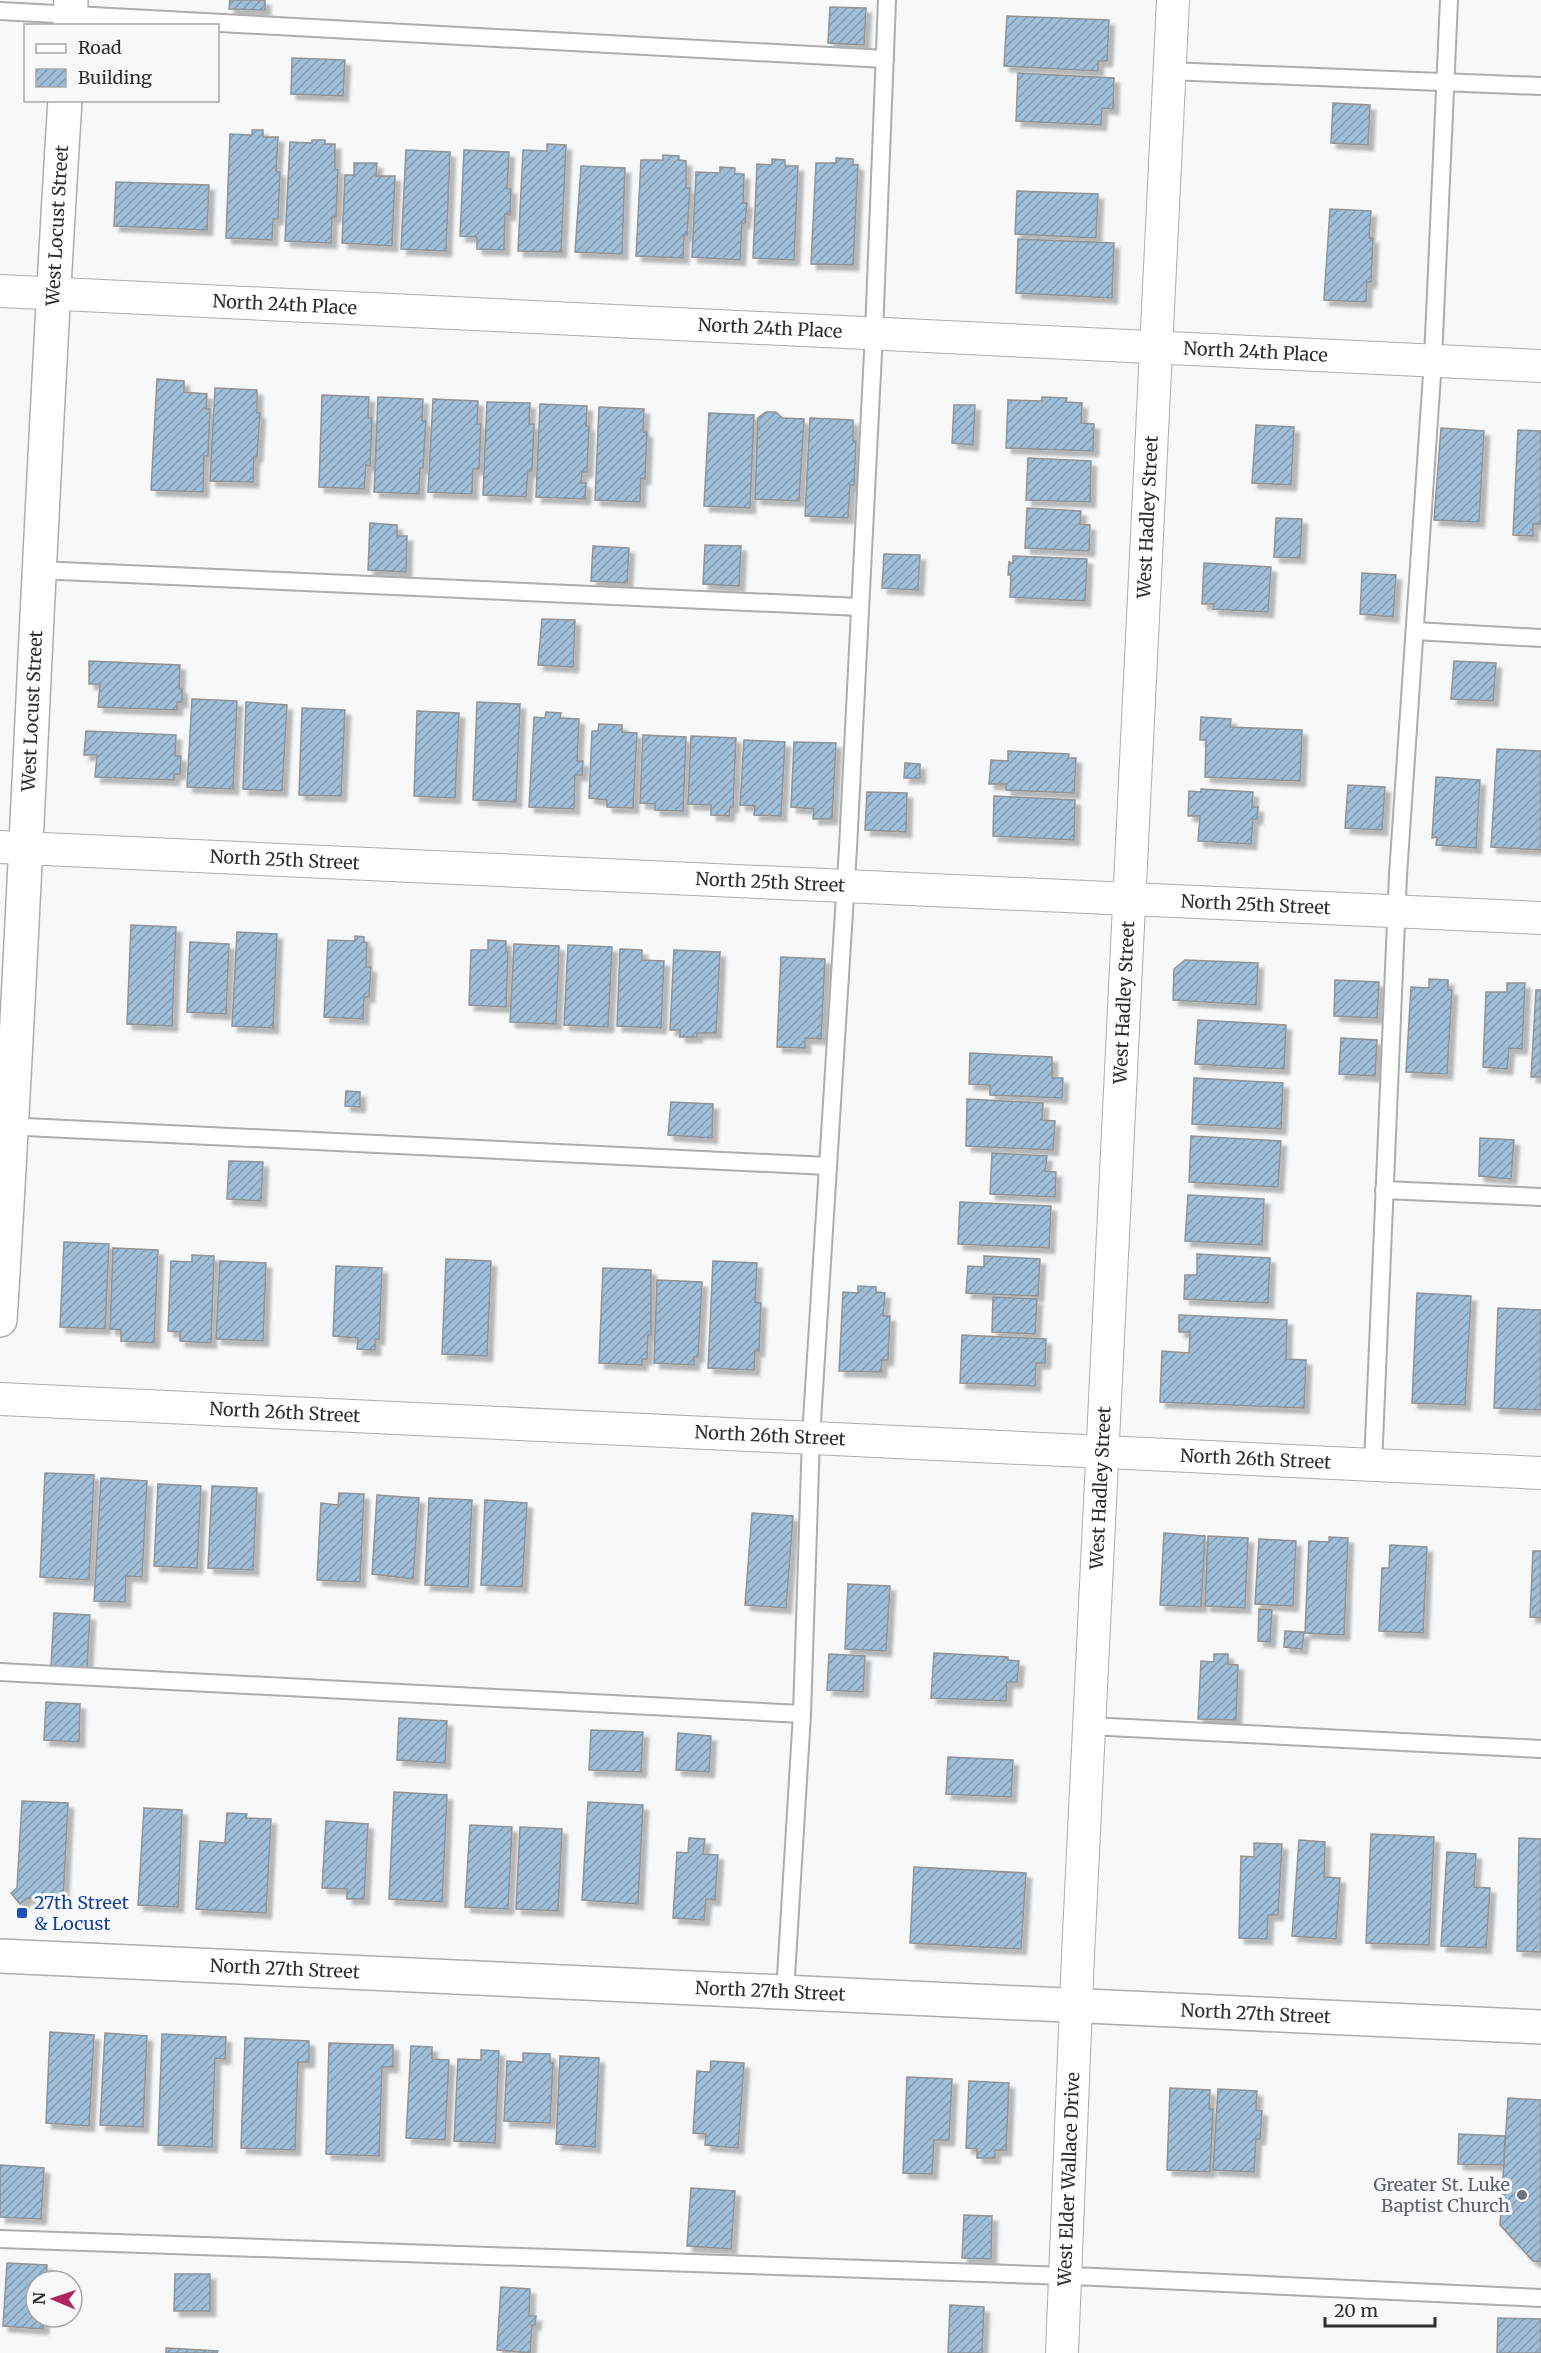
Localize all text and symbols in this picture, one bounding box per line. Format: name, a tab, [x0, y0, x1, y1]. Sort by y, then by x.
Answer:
legend	[24, 24, 219, 102]
text: Road	[78, 36, 122, 59]
text: Building	[78, 66, 152, 89]
street label: West Locust Street	[41, 144, 73, 308]
street label: North 24th Place	[212, 289, 357, 319]
street label: North 24th Place	[697, 313, 843, 343]
street label: North 24th Place	[1183, 337, 1328, 367]
street label: West Hadley Street	[1132, 435, 1163, 600]
street label: West Locust Street	[17, 630, 47, 793]
street label: North 25th Street	[209, 845, 360, 875]
street label: North 25th Street	[695, 867, 846, 897]
street label: North 25th Street	[1180, 889, 1331, 919]
street label: West Hadley Street	[1108, 920, 1139, 1085]
street label: North 26th Street	[209, 1397, 361, 1427]
street label: West Hadley Street	[1085, 1406, 1116, 1571]
street label: North 26th Street	[694, 1420, 846, 1451]
street label: North 26th Street	[1180, 1444, 1332, 1474]
place label: 27th Street & Locust	[34, 1891, 129, 1935]
marker: 27th Street & Locust	[15, 1906, 29, 1920]
street label: North 27th Street	[209, 1954, 360, 1984]
street label: North 27th Street	[695, 1976, 846, 2006]
street label: North 27th Street	[1180, 1998, 1331, 2028]
street label: West Elder Wallace Drive	[1053, 2072, 1084, 2288]
place label: Greater St. Luke Baptist Church	[1373, 2173, 1510, 2217]
marker: Greater St. Luke Baptist Church	[1515, 2188, 1529, 2202]
north arrow	[24, 2269, 84, 2329]
scale bar	[1325, 2290, 1434, 2328]
text: N	[29, 2291, 49, 2305]
text: 20 m	[1334, 2299, 1378, 2322]

